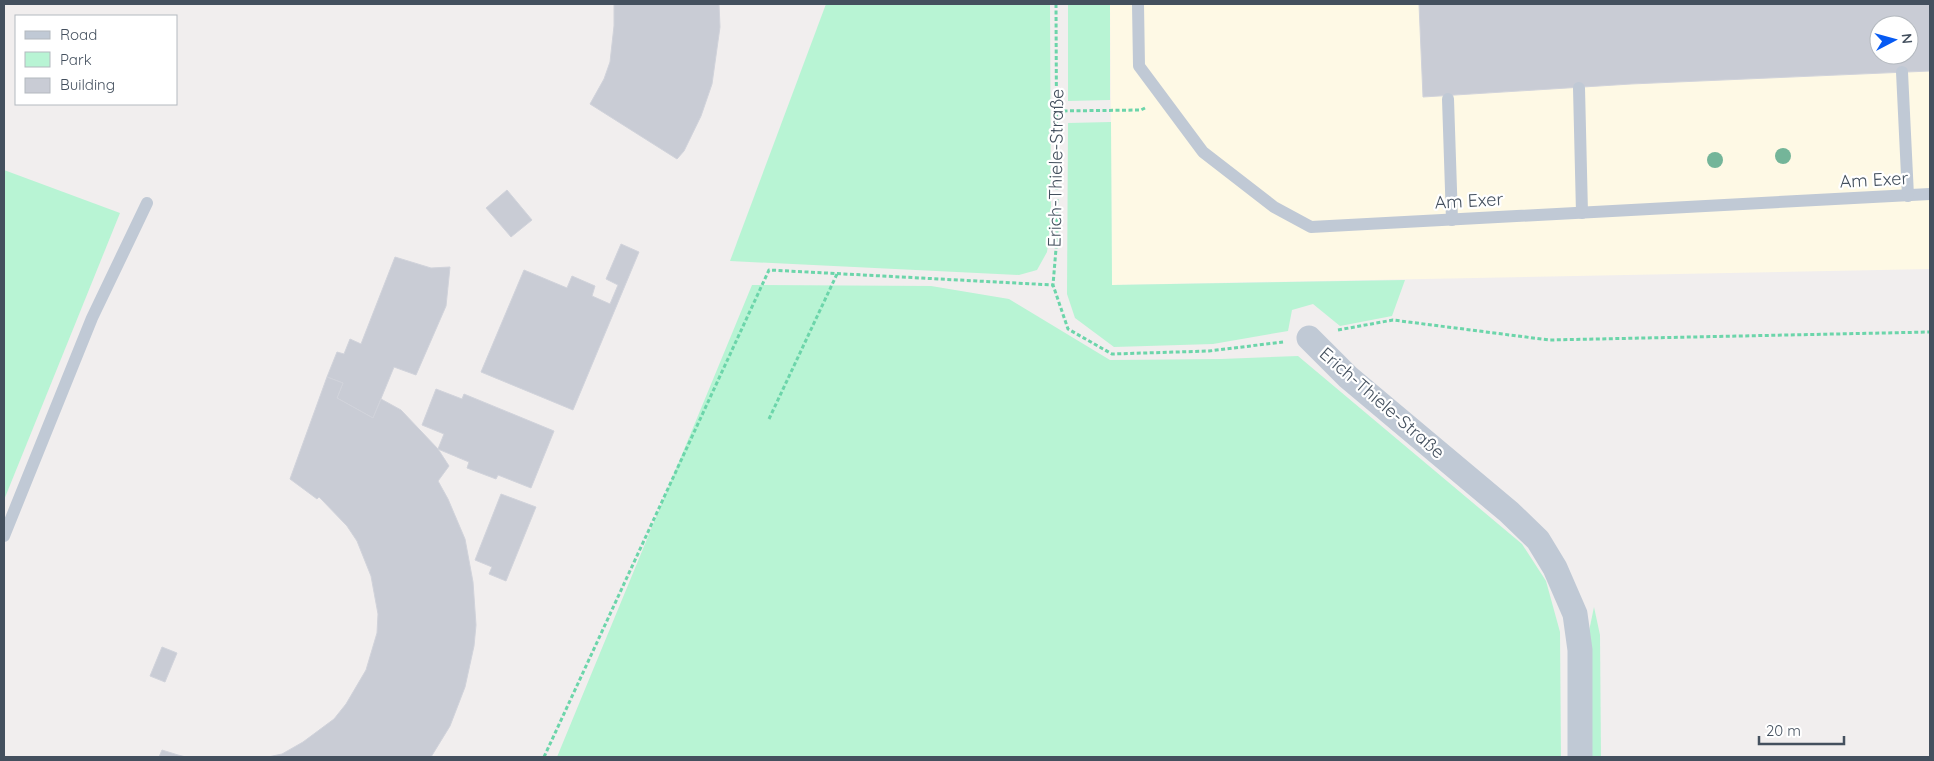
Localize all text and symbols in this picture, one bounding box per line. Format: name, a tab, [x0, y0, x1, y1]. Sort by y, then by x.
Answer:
legend	[15, 15, 178, 105]
north arrow	[1869, 15, 1919, 65]
text: Road	[60, 25, 97, 44]
text: N	[1897, 33, 1916, 45]
text: Park	[60, 50, 92, 69]
text: Building	[60, 75, 115, 94]
street label: Erich-Thiele-Straße	[1043, 88, 1068, 248]
street label: Am Exer	[1839, 166, 1909, 193]
street label: Am Exer	[1434, 187, 1504, 214]
street label: Erich-Thiele-Straße	[1315, 342, 1450, 463]
scale bar	[1759, 714, 1844, 746]
text: 20 m	[1766, 721, 1801, 740]

